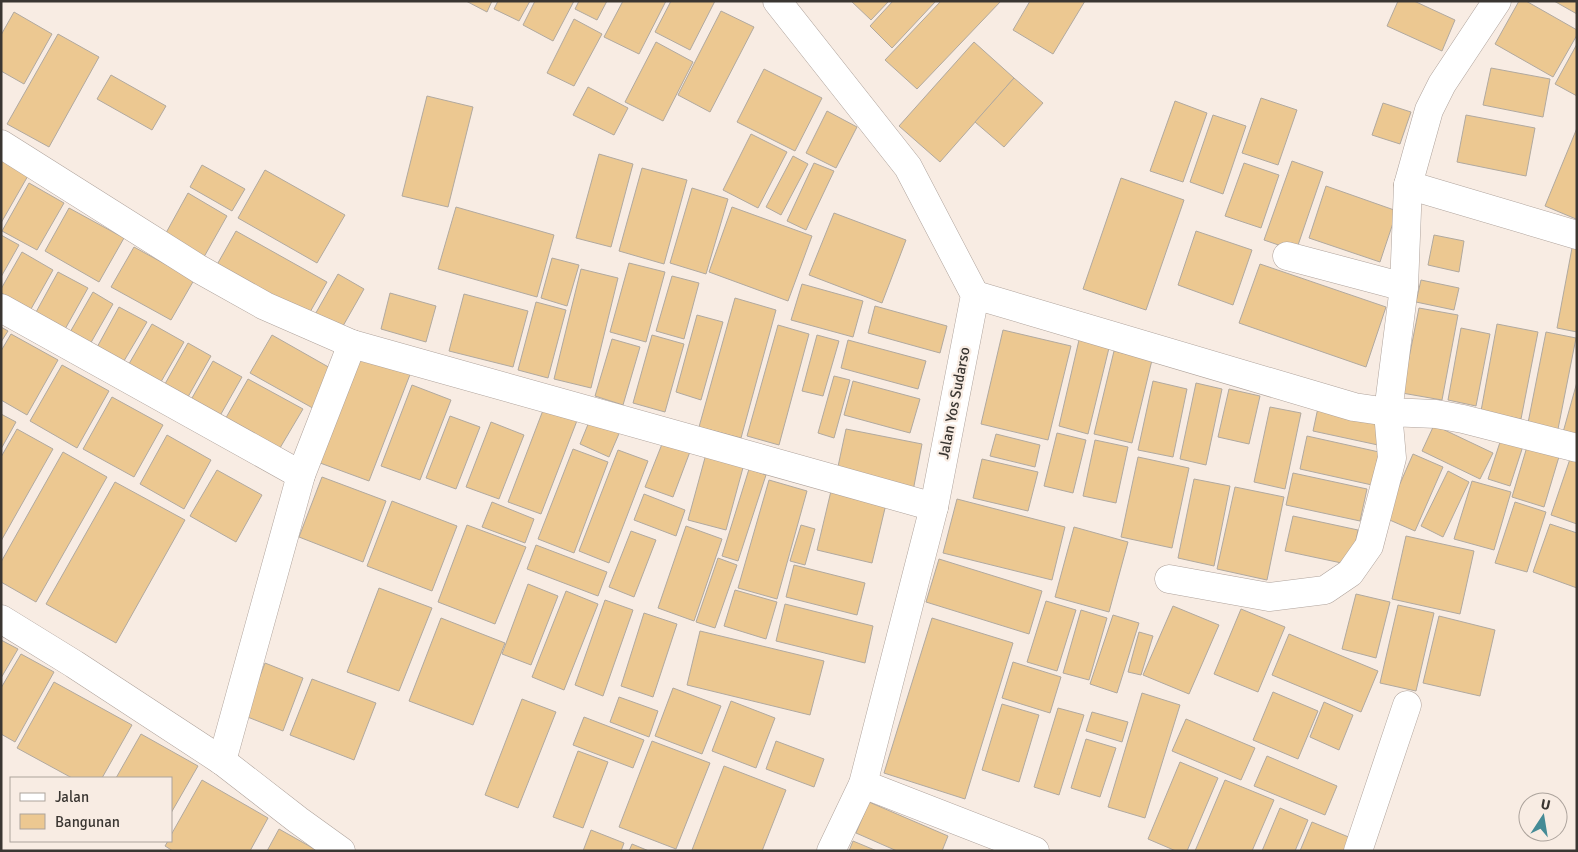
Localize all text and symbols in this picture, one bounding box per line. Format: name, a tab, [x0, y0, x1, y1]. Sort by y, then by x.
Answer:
street label: Jalan Yos Sudarso	[934, 345, 974, 461]
legend	[10, 777, 172, 842]
text: Jalan	[55, 788, 89, 806]
north arrow	[1518, 792, 1568, 842]
text: U	[1539, 795, 1552, 814]
text: Bangunan	[55, 813, 120, 831]

